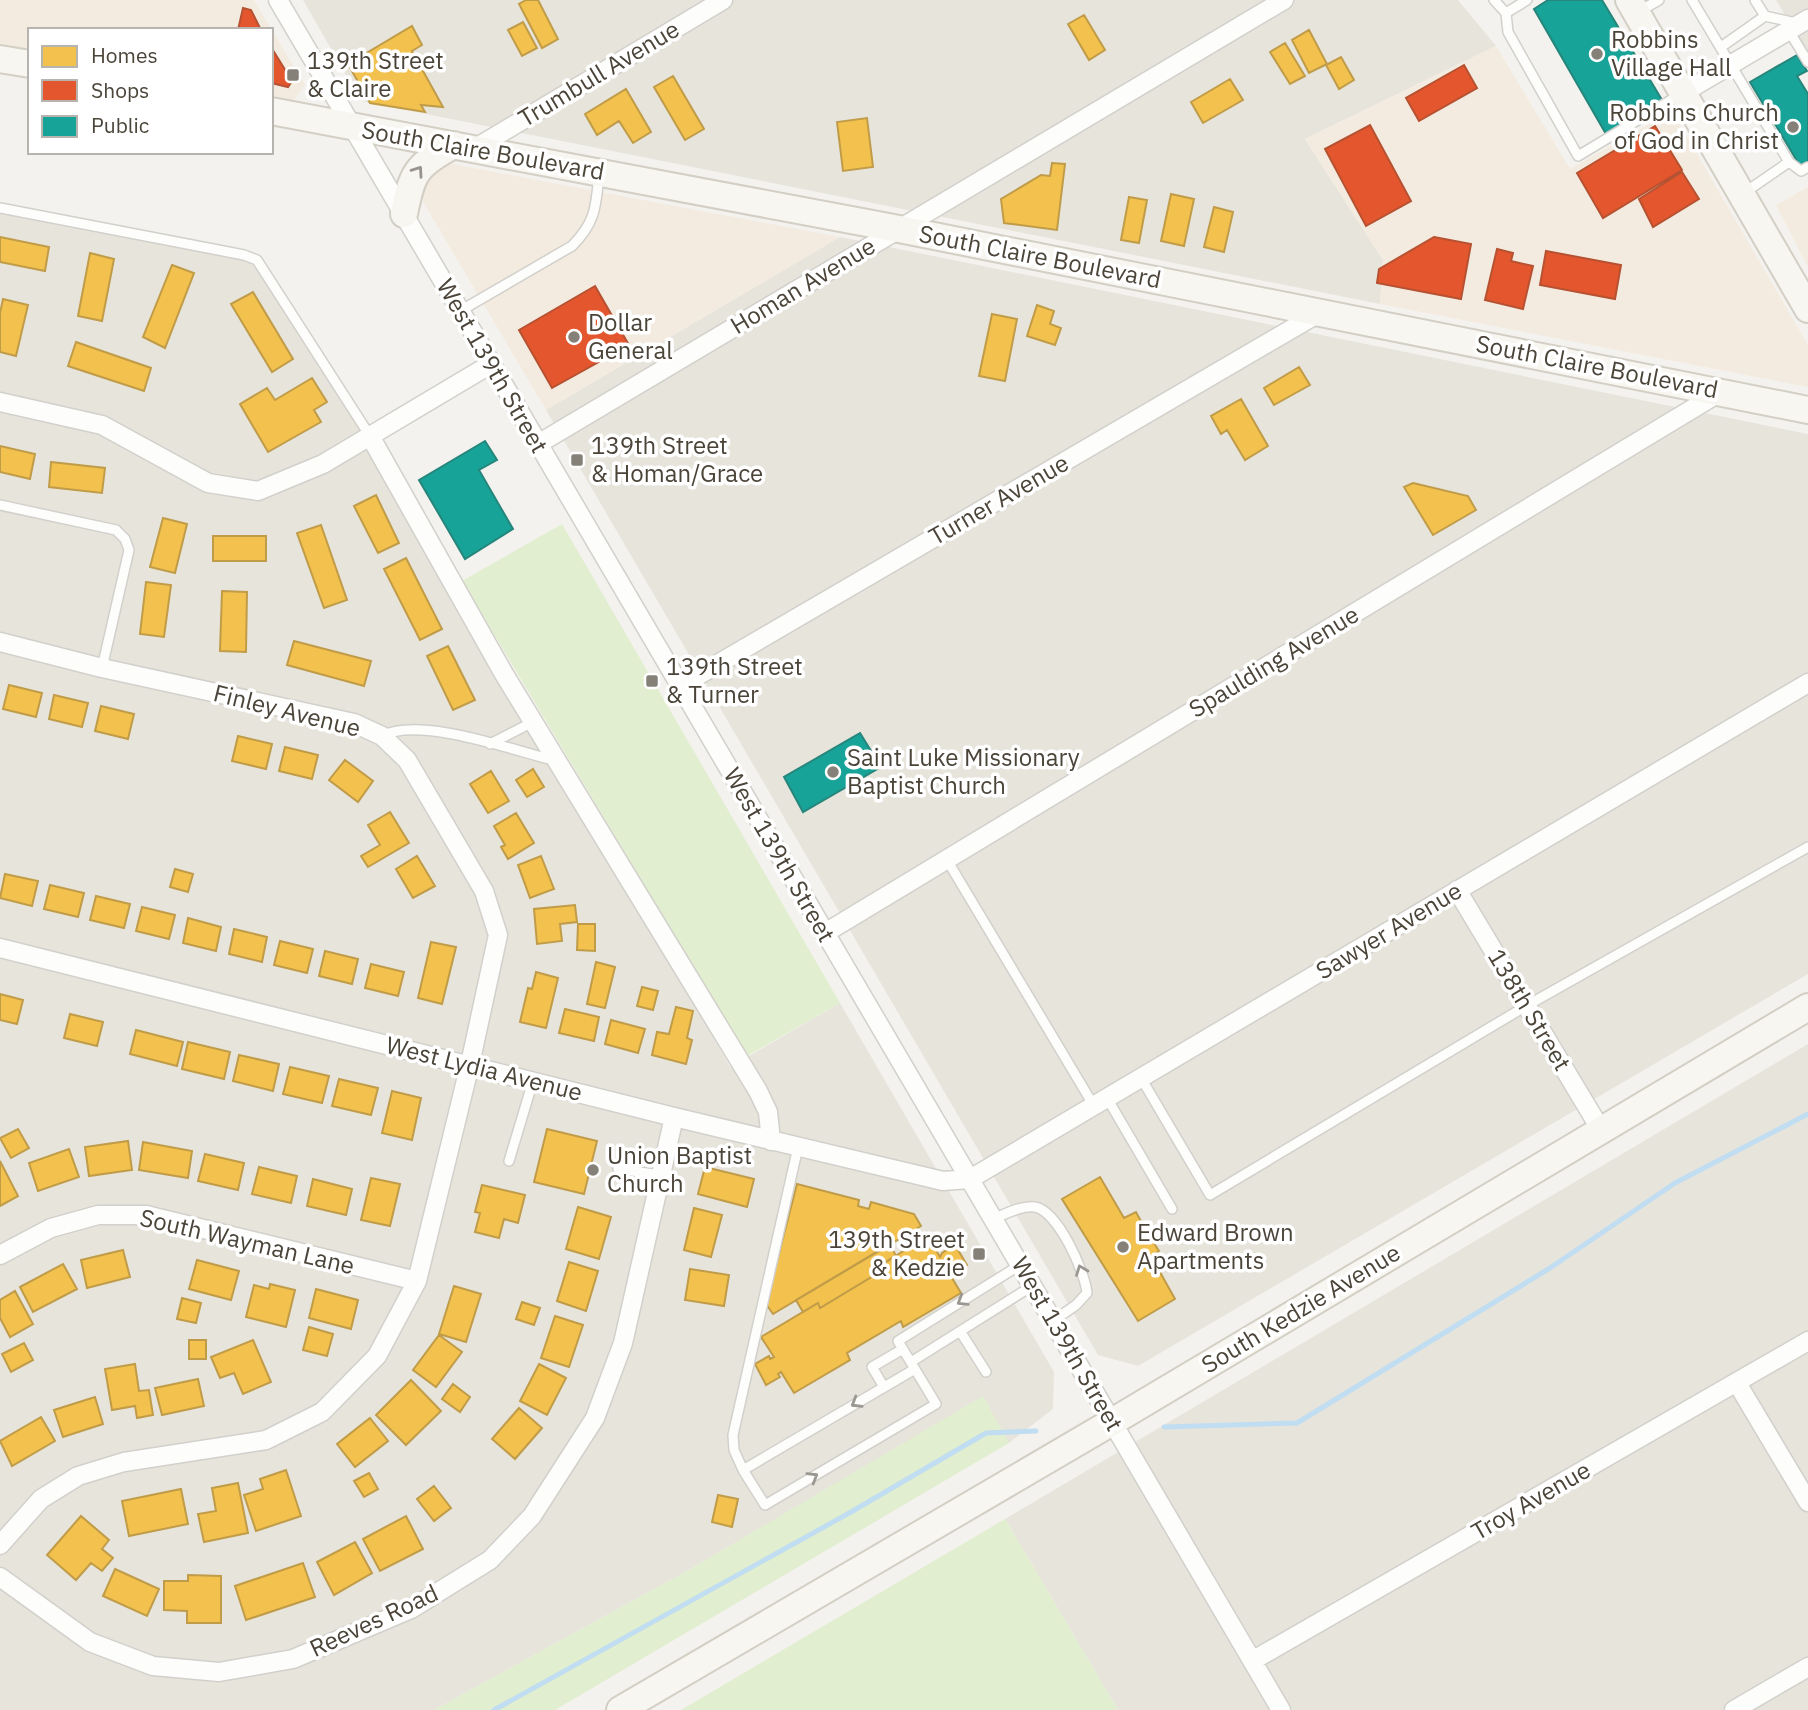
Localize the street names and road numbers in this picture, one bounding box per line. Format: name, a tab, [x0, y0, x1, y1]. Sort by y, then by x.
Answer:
street label: Trumbull Avenue	[512, 12, 685, 134]
street label: South Claire Boulevard	[359, 113, 607, 187]
street label: South Claire Boulevard	[917, 217, 1164, 295]
street label: Homan Avenue	[724, 229, 881, 341]
street label: West 139th Street	[430, 272, 556, 459]
street label: South Claire Boulevard	[1474, 327, 1721, 405]
street label: Turner Avenue	[923, 446, 1074, 552]
street label: Spaulding Avenue	[1183, 598, 1364, 725]
street label: Finley Avenue	[210, 676, 364, 744]
street label: West 139th Street	[717, 761, 843, 948]
street label: Sawyer Avenue	[1310, 874, 1467, 986]
street label: 138th Street	[1481, 943, 1579, 1076]
street label: West Lydia Avenue	[383, 1028, 586, 1108]
street label: South Wayman Lane	[137, 1201, 358, 1281]
street label: South Kedzie Avenue	[1195, 1236, 1406, 1380]
street label: West 139th Street	[1005, 1250, 1131, 1437]
street label: Troy Avenue	[1465, 1453, 1596, 1547]
street label: Reeves Road	[304, 1576, 443, 1664]

